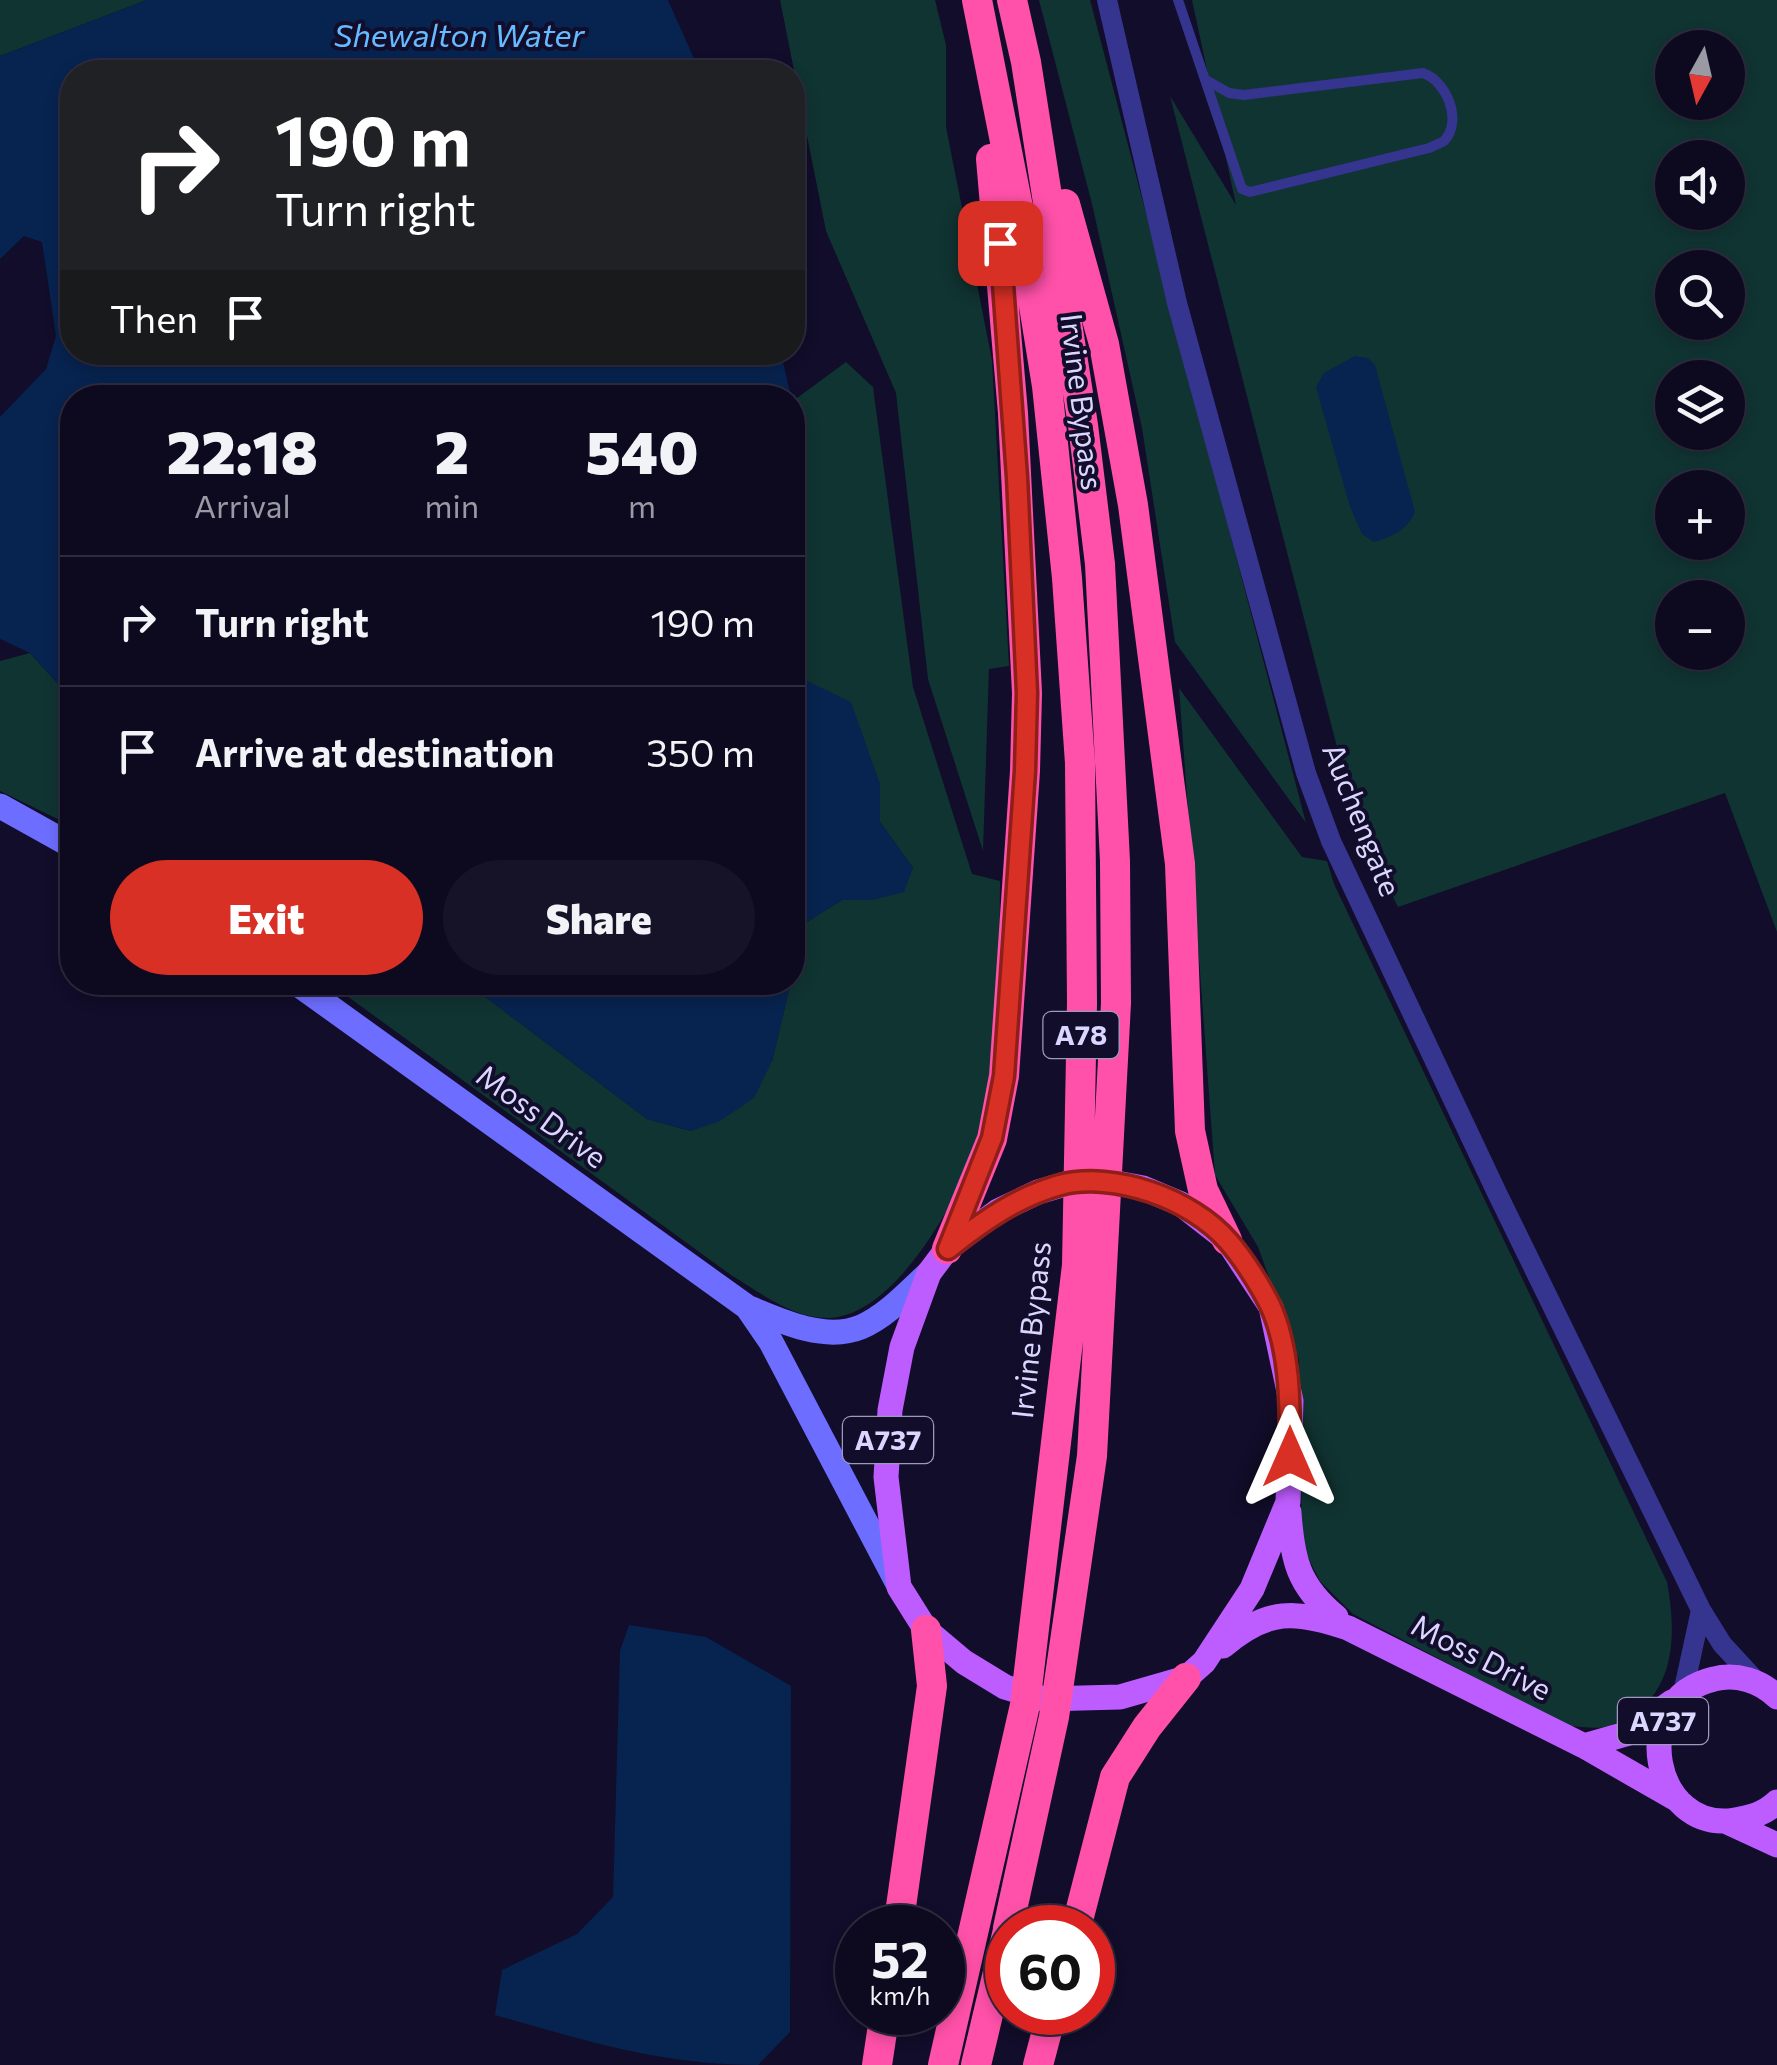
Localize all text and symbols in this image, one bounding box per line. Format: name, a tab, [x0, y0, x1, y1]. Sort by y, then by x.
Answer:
water label: Shewalton Water	[334, 14, 585, 54]
north arrow	[1655, 30, 1745, 120]
map controls	[1655, 30, 1745, 670]
text: 190 m	[275, 95, 471, 180]
icon: right	[110, 100, 240, 230]
button: sound	[1655, 140, 1745, 230]
text: Turn right	[275, 180, 476, 235]
pin	[958, 201, 1043, 286]
icon: arrive	[973, 216, 1028, 271]
button: search	[1655, 250, 1745, 340]
icon: arrive	[218, 290, 273, 345]
text: Then	[110, 294, 198, 341]
street label: Irvine Bypass	[1054, 311, 1113, 492]
button: layers	[1655, 360, 1745, 450]
text: 22:18	[167, 413, 318, 486]
text: 2	[435, 413, 469, 486]
text: 540	[586, 413, 698, 486]
button: +	[1655, 470, 1745, 560]
text: Arrival	[194, 485, 291, 525]
text: min	[425, 485, 479, 525]
text: m	[628, 485, 656, 525]
button: −	[1655, 580, 1745, 670]
icon: right	[110, 594, 165, 649]
text: Turn right	[195, 598, 369, 645]
text: 190 m	[650, 598, 755, 645]
icon: arrive	[110, 724, 165, 779]
text: Arrive at destination	[195, 728, 554, 775]
text: 350 m	[646, 728, 755, 775]
street label: Auchengate	[1316, 737, 1411, 901]
button: Exit	[110, 860, 423, 975]
button: Share	[443, 860, 755, 975]
road number: A78	[1044, 1012, 1118, 1058]
street label: Moss Drive	[470, 1055, 615, 1175]
street label: Irvine Bypass	[1002, 1239, 1057, 1420]
position arrow	[1238, 1405, 1342, 1509]
road number: A737	[843, 1417, 933, 1463]
street label: Moss Drive	[1406, 1605, 1558, 1707]
road number: A737	[1618, 1698, 1708, 1744]
speed limit sign: 60	[985, 1905, 1115, 2035]
text: 52	[871, 1927, 929, 1988]
text: km/h	[870, 1980, 930, 2010]

